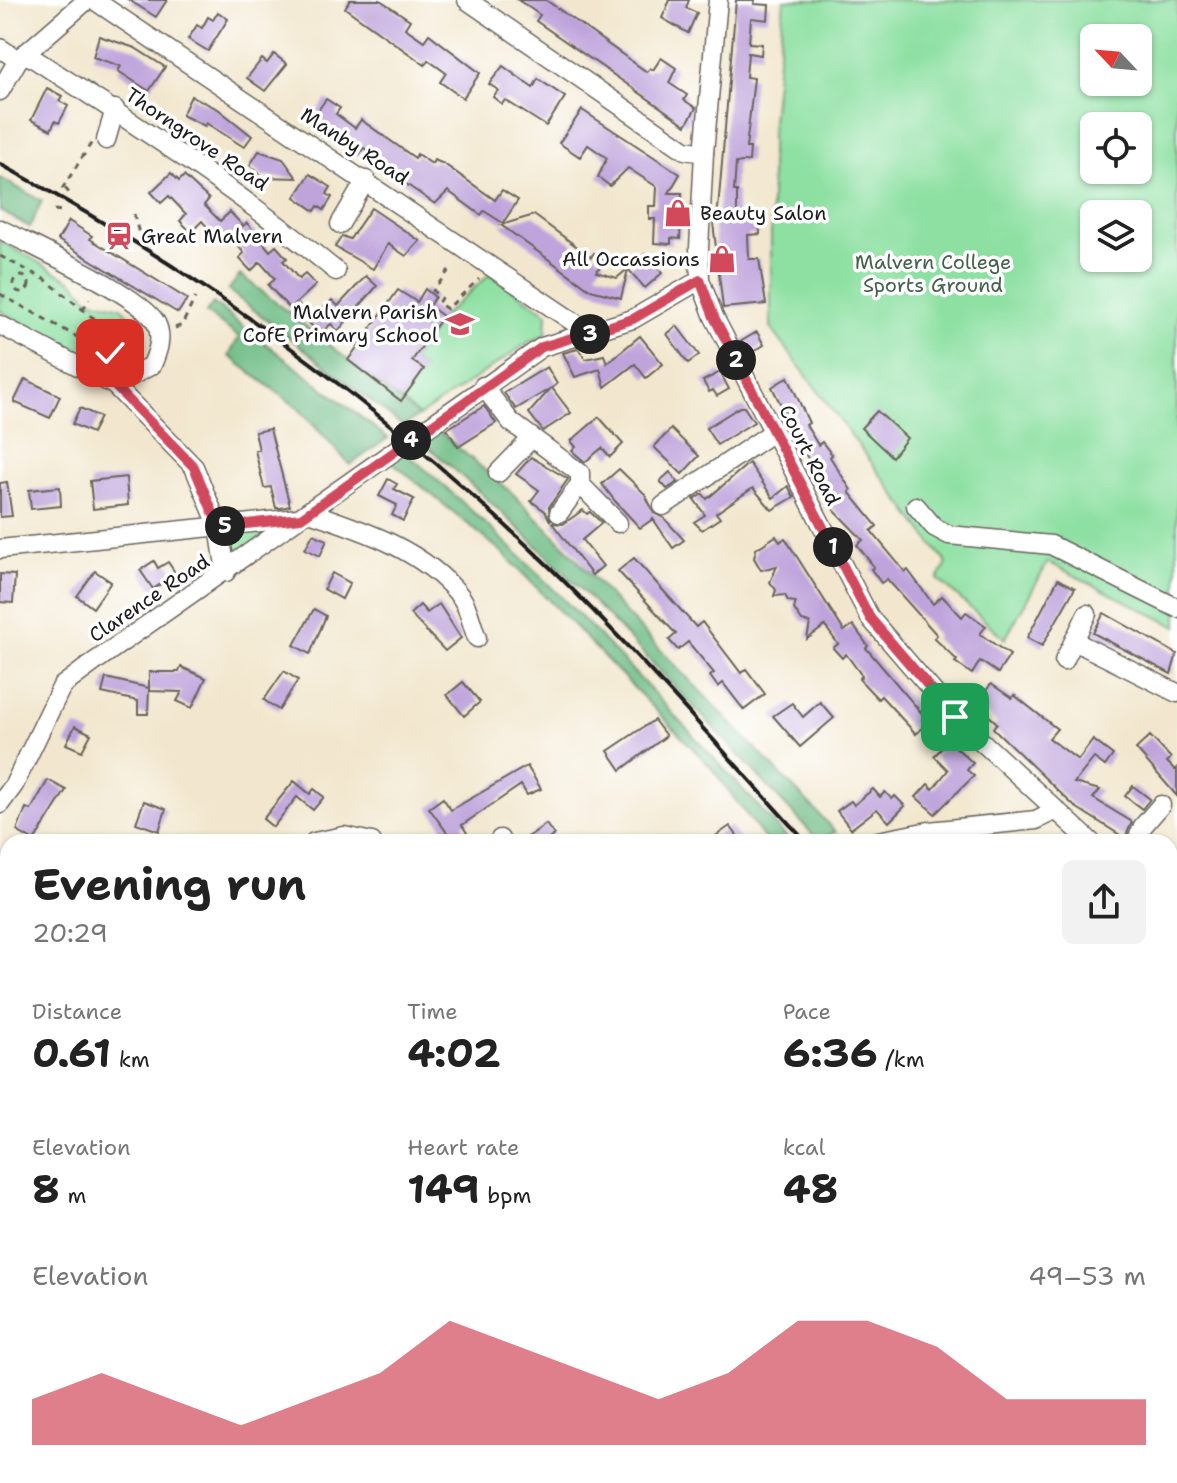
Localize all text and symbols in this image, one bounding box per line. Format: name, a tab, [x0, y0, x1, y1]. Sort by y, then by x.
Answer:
north arrow	[1080, 24, 1152, 96]
map controls	[1080, 24, 1152, 272]
street label: Thorngrove Road	[120, 81, 274, 197]
street label: Manby Road	[296, 101, 414, 191]
button: locate	[1080, 112, 1152, 184]
shop icon: Beauty Salon	[663, 198, 693, 228]
place label: Beauty Salon	[700, 200, 826, 226]
button: layers	[1080, 200, 1152, 272]
station icon: Great Malvern	[104, 221, 134, 251]
place label: Great Malvern	[141, 223, 283, 249]
shop icon: All Occassions	[707, 244, 737, 274]
place label: All Occassions	[562, 246, 700, 272]
park label: Malvern College Sports Ground	[855, 249, 1011, 298]
place label: Malvern Parish CofE Primary School	[243, 299, 438, 348]
school or university icon: Malvern Parish CofE Primary School	[445, 309, 475, 339]
pin: 3	[570, 314, 610, 354]
pin	[76, 319, 144, 387]
text: 3	[582, 319, 598, 348]
icon: check	[88, 331, 132, 375]
pin: 2	[716, 340, 756, 380]
text: 2	[728, 345, 744, 374]
street label: Court Road	[773, 400, 847, 510]
pin: 4	[391, 420, 431, 460]
text: 4	[403, 425, 419, 454]
pin: 5	[205, 506, 245, 546]
text: 5	[218, 511, 232, 540]
pin: 1	[813, 527, 853, 567]
text: 1	[828, 532, 838, 561]
street label: Clarence Road	[84, 548, 215, 648]
pin	[921, 683, 989, 751]
icon: arrive	[933, 695, 977, 739]
text: Evening run	[32, 855, 306, 914]
button: share	[1062, 860, 1146, 944]
text: 20:29	[32, 915, 108, 950]
text: Distance	[32, 997, 122, 1026]
text: Time	[407, 997, 458, 1026]
text: Pace	[783, 997, 831, 1026]
text: 0.61	[32, 1026, 111, 1080]
text: 4:02	[407, 1026, 501, 1080]
text: 6:36	[783, 1026, 878, 1080]
text: km	[111, 1045, 150, 1074]
text: /km	[878, 1045, 925, 1074]
text: Elevation	[32, 1133, 130, 1162]
text: Heart rate	[407, 1133, 519, 1162]
text: kcal	[783, 1133, 825, 1162]
text: 8	[32, 1162, 60, 1216]
text: 149	[407, 1162, 480, 1216]
text: 48	[783, 1162, 838, 1216]
text: m	[60, 1181, 86, 1210]
text: bpm	[480, 1181, 531, 1210]
text: Elevation	[32, 1258, 148, 1293]
text: 49–53 m	[1028, 1258, 1146, 1293]

